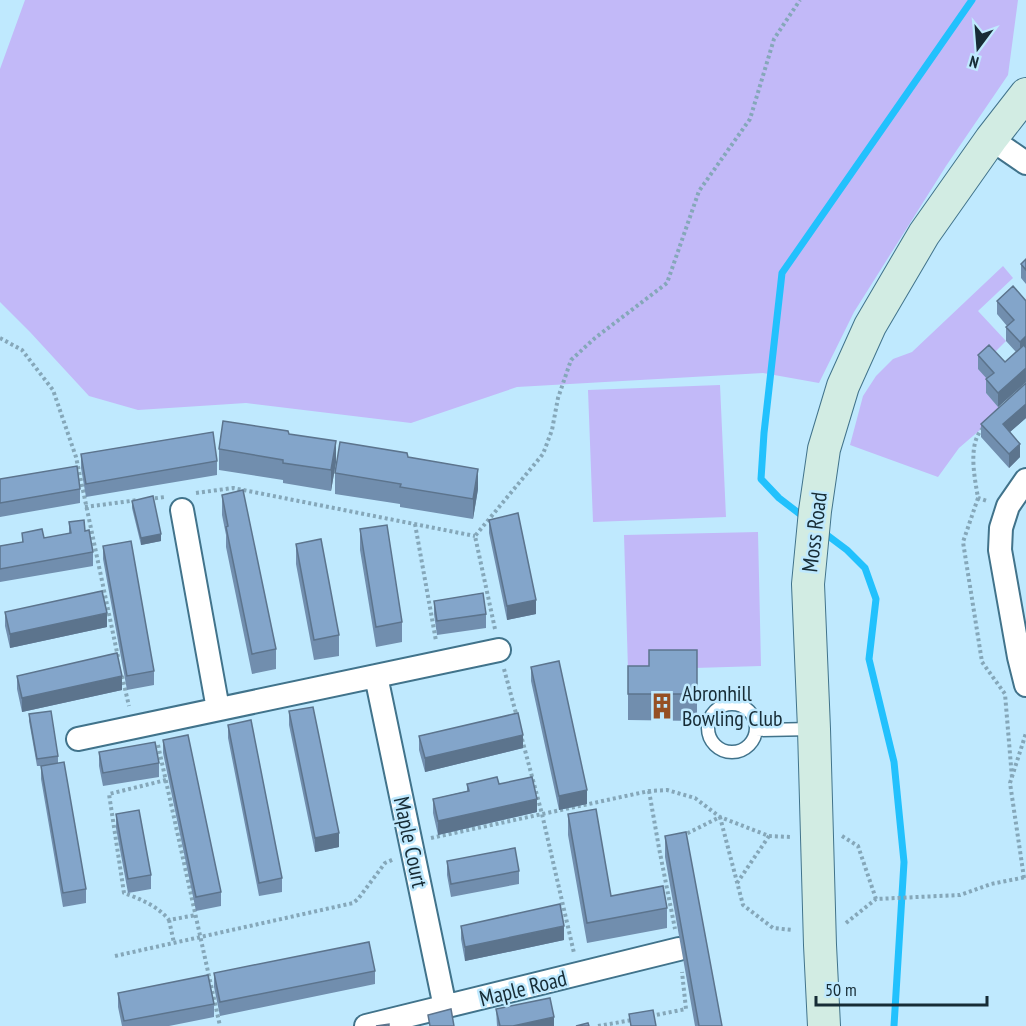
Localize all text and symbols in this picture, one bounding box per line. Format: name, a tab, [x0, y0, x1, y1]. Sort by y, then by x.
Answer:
north arrow	[948, 18, 1008, 78]
text: N	[967, 52, 981, 73]
street label: Moss Road	[795, 490, 833, 574]
place label: Abronhill Bowling Club	[682, 679, 783, 732]
building icon: Abronhill Bowling Club	[647, 691, 677, 721]
street label: Maple Court	[388, 794, 434, 890]
street label: Maple Road	[477, 964, 569, 1012]
scale bar	[816, 969, 987, 1007]
text: 50 m	[825, 978, 857, 1001]

